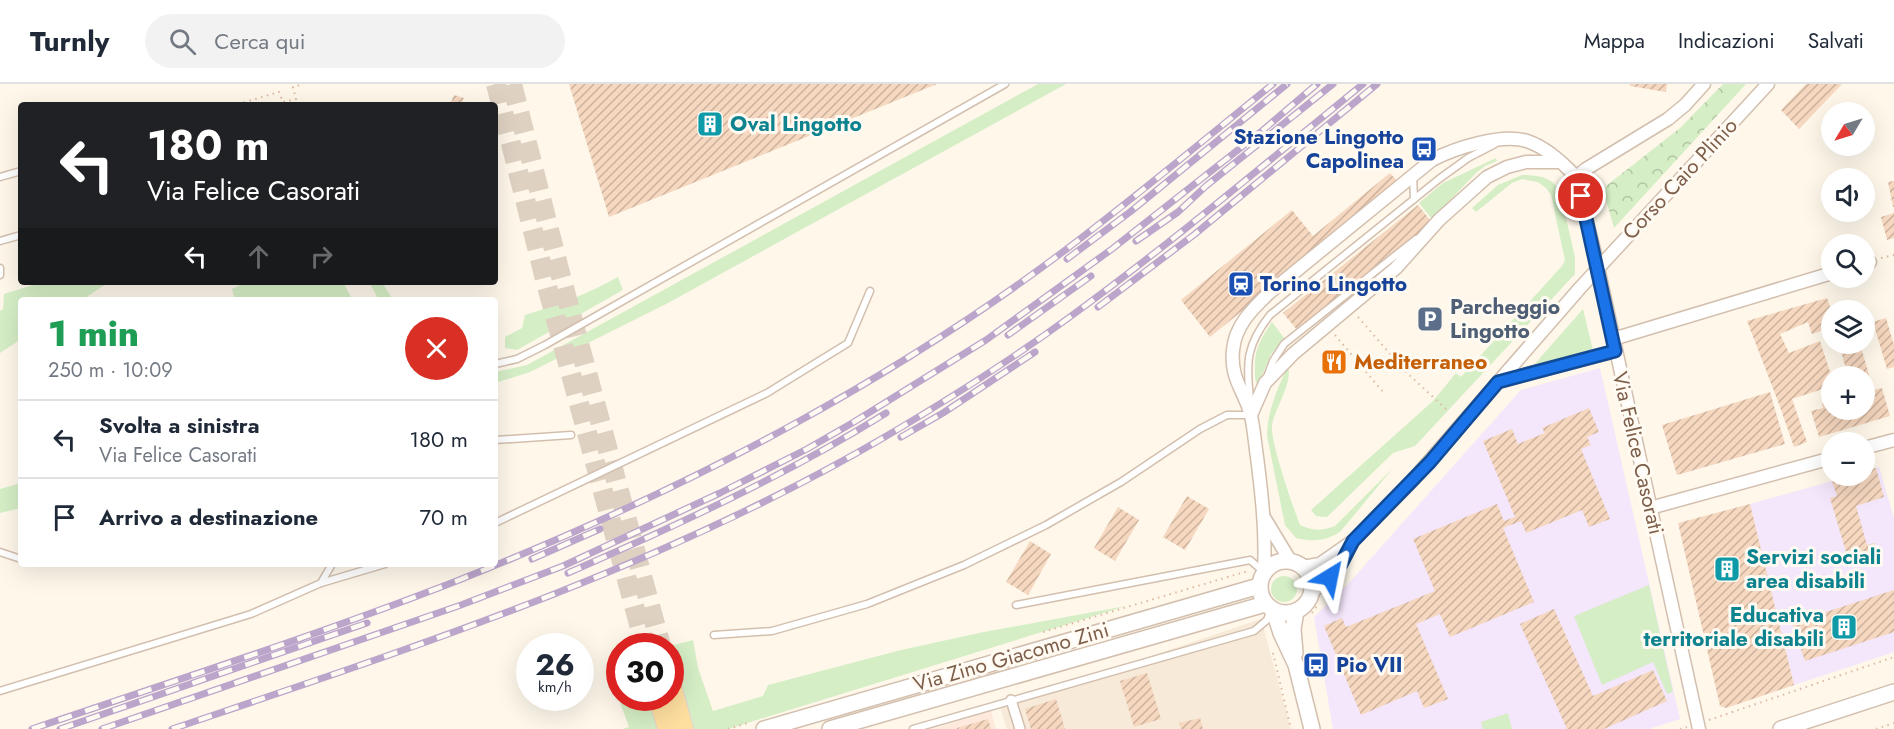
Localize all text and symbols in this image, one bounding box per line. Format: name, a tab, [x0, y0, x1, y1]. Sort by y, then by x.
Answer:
search box	[145, 14, 565, 68]
text: Turnly	[30, 21, 109, 62]
icon: search	[166, 25, 199, 58]
text: Cerca qui	[214, 25, 305, 57]
text: Mappa	[1584, 26, 1645, 56]
text: Indicazioni	[1678, 26, 1775, 56]
text: Salvati	[1808, 26, 1864, 56]
north arrow	[1821, 102, 1875, 156]
map controls	[1821, 102, 1875, 486]
building icon: Oval Lingotto	[695, 109, 725, 139]
place label: Oval Lingotto	[730, 109, 862, 139]
street label: Corso Caio Plinio	[1616, 111, 1744, 247]
text: 180 m	[147, 115, 270, 176]
place label: Stazione Lingotto Capolinea	[1233, 122, 1404, 176]
icon: left	[48, 126, 126, 204]
bus stop icon: Stazione Lingotto Capolinea	[1409, 134, 1439, 164]
button: sound	[1821, 168, 1875, 222]
pin	[1555, 170, 1606, 221]
text: Via Felice Casorati	[147, 171, 361, 210]
icon: arrive	[1564, 179, 1597, 212]
button: search	[1821, 234, 1875, 288]
icon: left	[179, 240, 212, 273]
icon: ahead	[242, 240, 275, 273]
icon: right	[305, 240, 338, 273]
station icon: Torino Lingotto	[1226, 269, 1256, 299]
place label: Torino Lingotto	[1260, 269, 1407, 299]
place label: Parcheggio Lingotto	[1450, 292, 1560, 346]
button: layers	[1821, 300, 1875, 354]
parking icon: Parcheggio Lingotto	[1415, 304, 1445, 334]
text: 1 min	[48, 307, 139, 359]
button: close	[405, 317, 468, 380]
restaurant icon: Mediterraneo	[1319, 347, 1349, 377]
place label: Mediterraneo	[1354, 347, 1487, 377]
text: 250 m · 10:09	[48, 356, 173, 385]
button: +	[1821, 366, 1875, 420]
street label: Via Felice Casorati	[1605, 369, 1671, 537]
text: Svolta a sinistra	[99, 409, 260, 441]
icon: left	[48, 423, 81, 456]
text: 180 m	[409, 423, 468, 455]
button: −	[1821, 432, 1875, 486]
text: Via Felice Casorati	[99, 441, 257, 470]
icon: arrive	[48, 501, 81, 534]
text: Arrivo a destinazione	[99, 501, 318, 533]
text: 70 m	[419, 501, 468, 533]
place label: Servizi sociali area disabili	[1746, 542, 1881, 596]
position arrow	[1298, 545, 1362, 609]
building icon: Servizi sociali area disabili	[1712, 554, 1742, 584]
place label: Educativa territoriale disabili	[1644, 600, 1824, 654]
building icon: Educativa territoriale disabili	[1829, 612, 1859, 642]
street label: Via Zino Giacomo Zini	[910, 615, 1112, 699]
speed limit sign: 30	[606, 633, 684, 711]
text: 26	[535, 643, 575, 686]
bus stop icon: Pio VII	[1301, 650, 1331, 680]
place label: Pio VII	[1336, 650, 1402, 680]
text: km/h	[538, 676, 572, 698]

